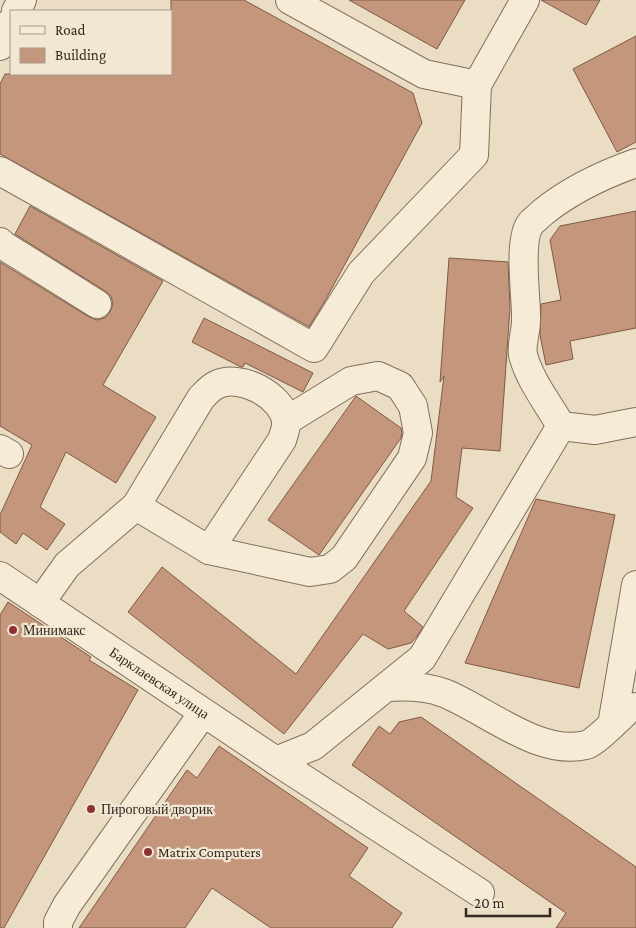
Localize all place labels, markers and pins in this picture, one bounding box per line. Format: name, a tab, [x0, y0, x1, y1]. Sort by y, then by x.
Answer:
place label: Минимакс	[23, 622, 86, 638]
marker: Минимакс	[7, 624, 19, 636]
place label: Пироговый дворик	[101, 801, 213, 817]
marker: Пироговый дворик	[85, 803, 97, 815]
place label: Matrix Computers	[158, 844, 261, 860]
marker: Matrix Computers	[142, 846, 154, 858]

